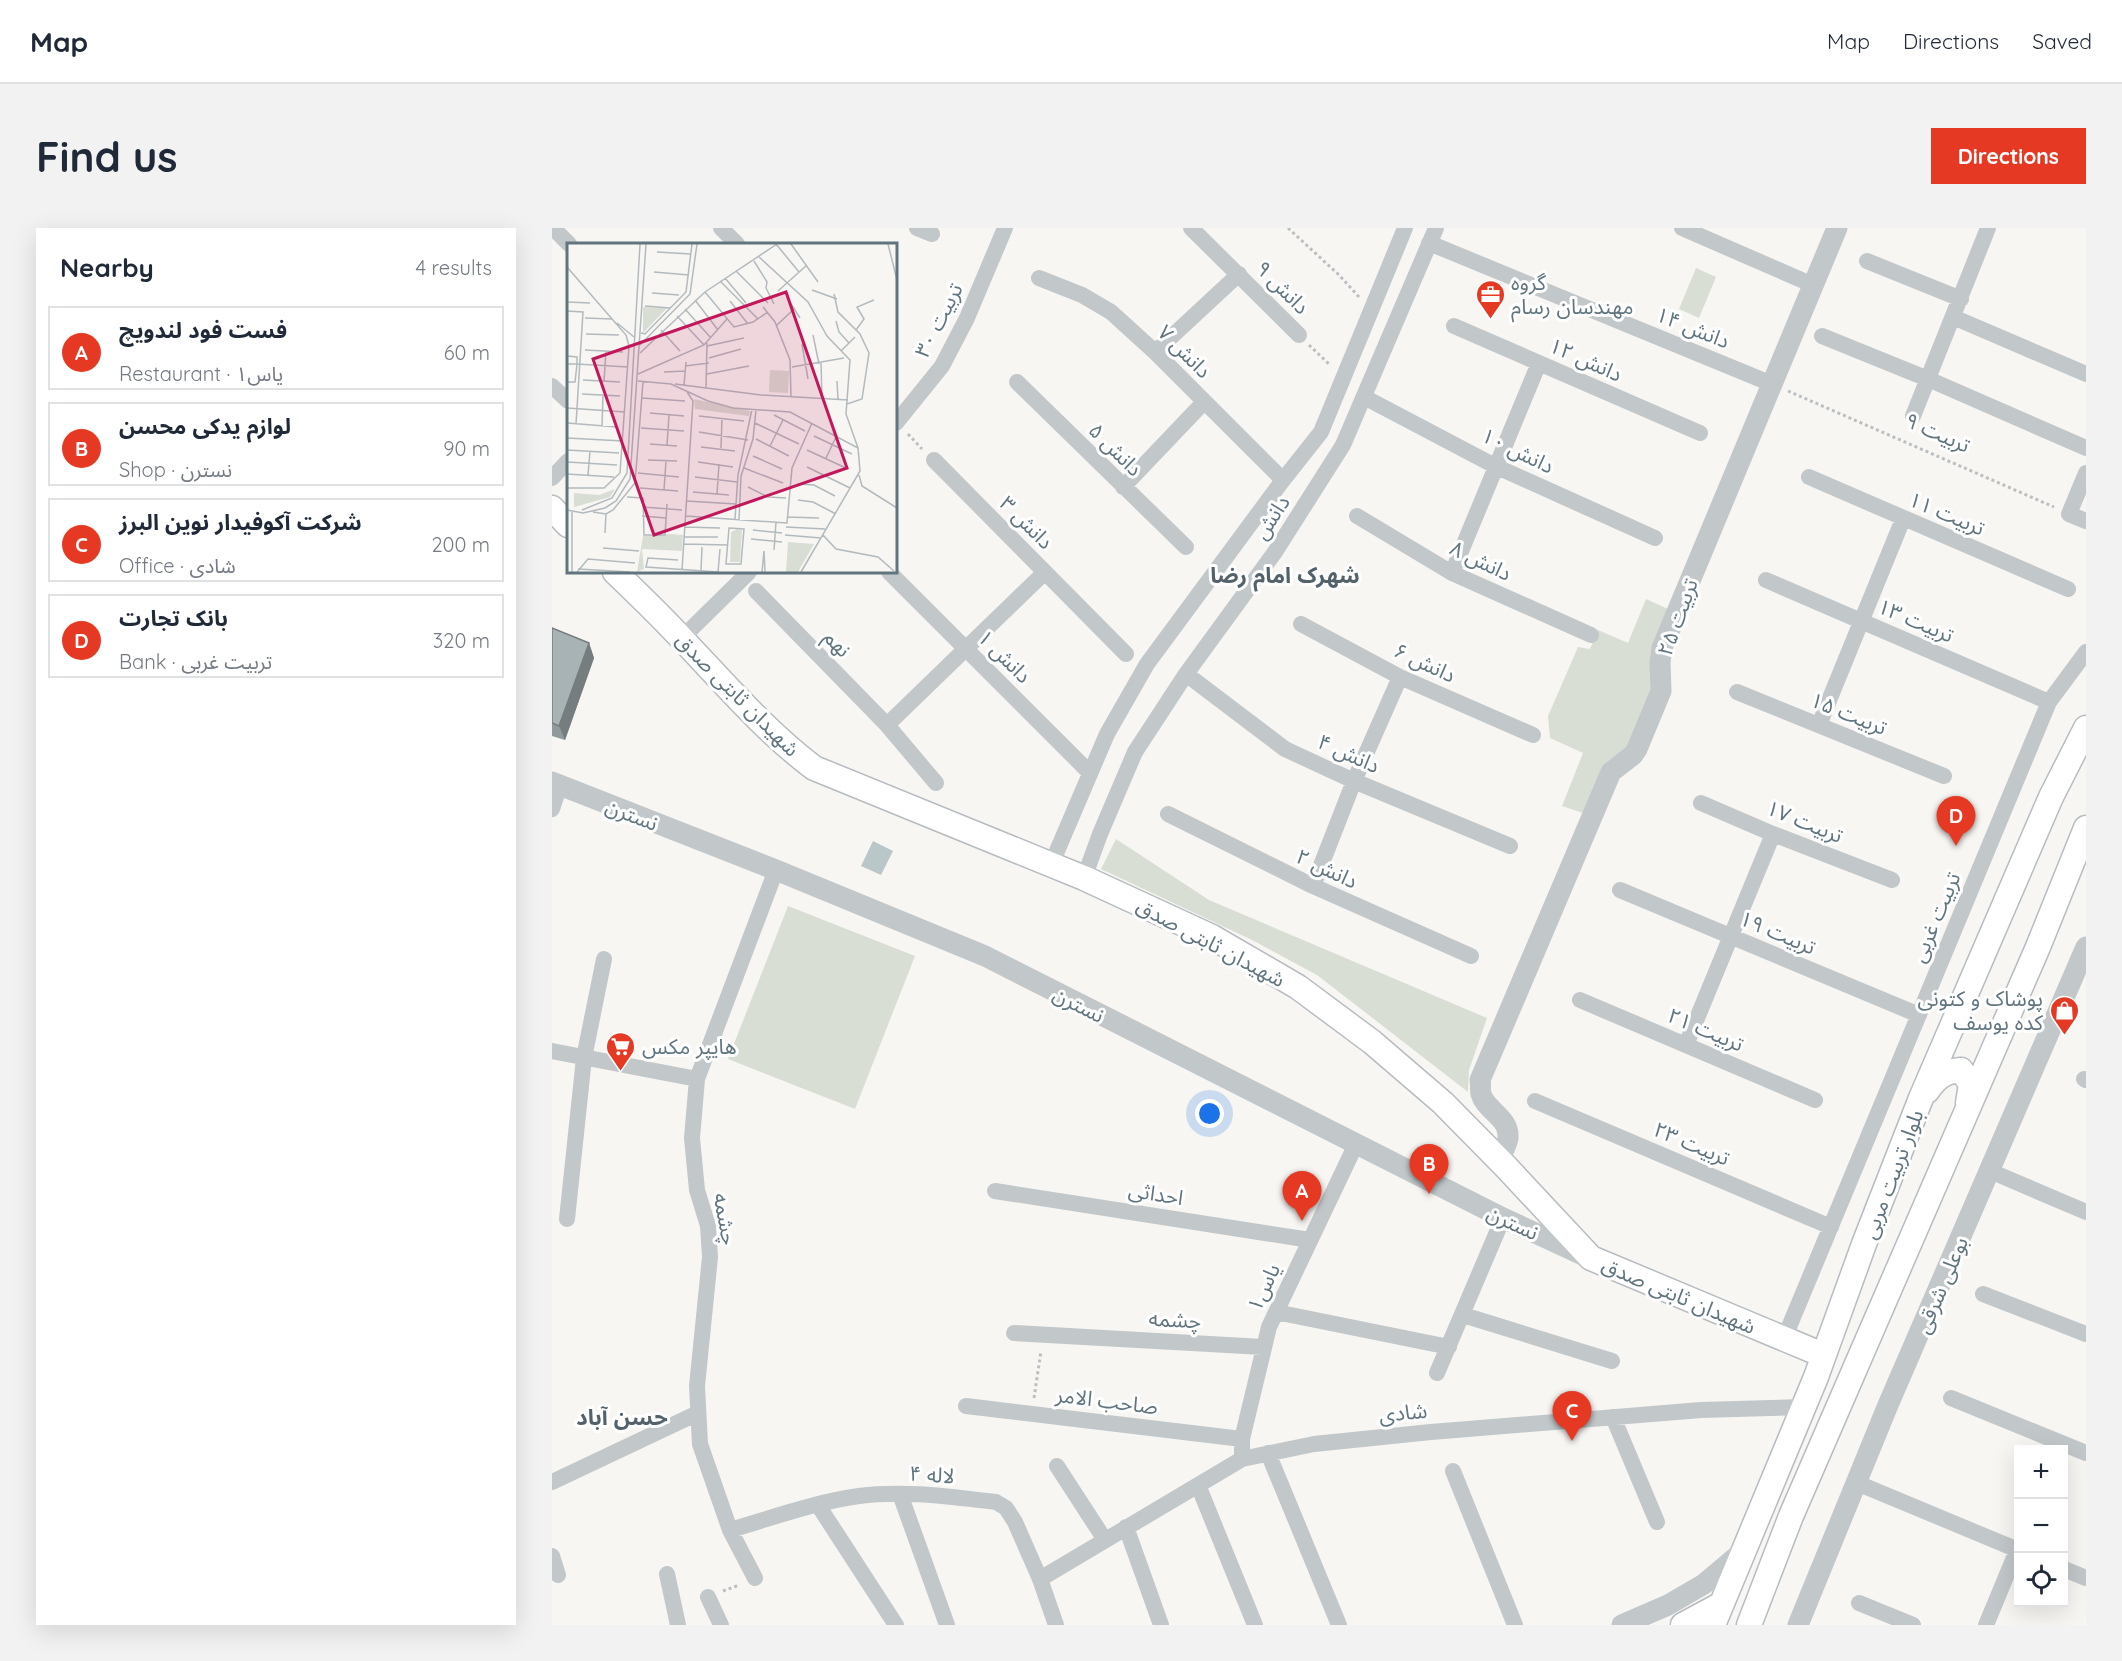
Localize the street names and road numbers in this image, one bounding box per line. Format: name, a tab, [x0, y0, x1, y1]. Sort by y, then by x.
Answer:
street label: دانش ۹	[1251, 255, 1315, 319]
street label: تربیت ۳۰	[908, 278, 968, 362]
street label: دانش ۱۴	[1652, 301, 1734, 353]
street label: دانش ۷	[1153, 319, 1217, 383]
street label: دانش ۱۲	[1546, 331, 1626, 387]
street label: تربیت ۹	[1902, 406, 1974, 458]
street label: دانش ۵	[1084, 417, 1148, 481]
street label: دانش ۱۰	[1478, 421, 1558, 479]
street label: تربیت ۱۱	[1905, 485, 1989, 541]
street label: دانش ۳	[995, 490, 1059, 554]
street label: دانش	[1247, 490, 1295, 544]
street label: دانش ۸	[1446, 534, 1516, 586]
street label: تربیت ۲۵	[1651, 575, 1703, 659]
street label: تربیت ۱۳	[1874, 592, 1958, 648]
street label: نهم	[817, 624, 857, 664]
street label: دانش ۱	[973, 624, 1037, 688]
street label: شهیدان ثابتی صدق	[671, 627, 805, 761]
street label: دانش ۶	[1390, 636, 1460, 688]
street label: تربیت ۱۵	[1807, 686, 1891, 740]
street label: دانش ۴	[1314, 728, 1384, 778]
street label: نسترن	[602, 792, 662, 836]
street label: تربیت ۱۷	[1763, 794, 1847, 848]
street label: دانش ۲	[1292, 842, 1362, 894]
street label: تربیت غربی	[1904, 868, 1966, 966]
street label: شهیدان ثابتی صدق	[1132, 892, 1290, 992]
street label: تربیت ۱۹	[1736, 904, 1820, 960]
street label: نسترن	[1049, 980, 1109, 1028]
street label: تربیت ۲۱	[1664, 1001, 1748, 1057]
street label: بلوار تربیت مربی	[1855, 1106, 1929, 1242]
street label: تربیت ۲۳	[1650, 1115, 1734, 1171]
street label: احداثی	[1127, 1176, 1185, 1210]
street label: چشمه	[708, 1191, 743, 1247]
street label: نسترن	[1483, 1199, 1543, 1245]
street label: بوعلی شرقی	[1909, 1233, 1973, 1337]
street label: شهیدان ثابتی صدق	[1598, 1251, 1760, 1339]
street label: یاس۱	[1241, 1259, 1285, 1315]
street label: چشمه	[1148, 1305, 1202, 1334]
street label: صاحب الامر	[1053, 1381, 1160, 1419]
street label: شادی	[1377, 1397, 1429, 1427]
street label: لاله ۴	[908, 1459, 956, 1489]

